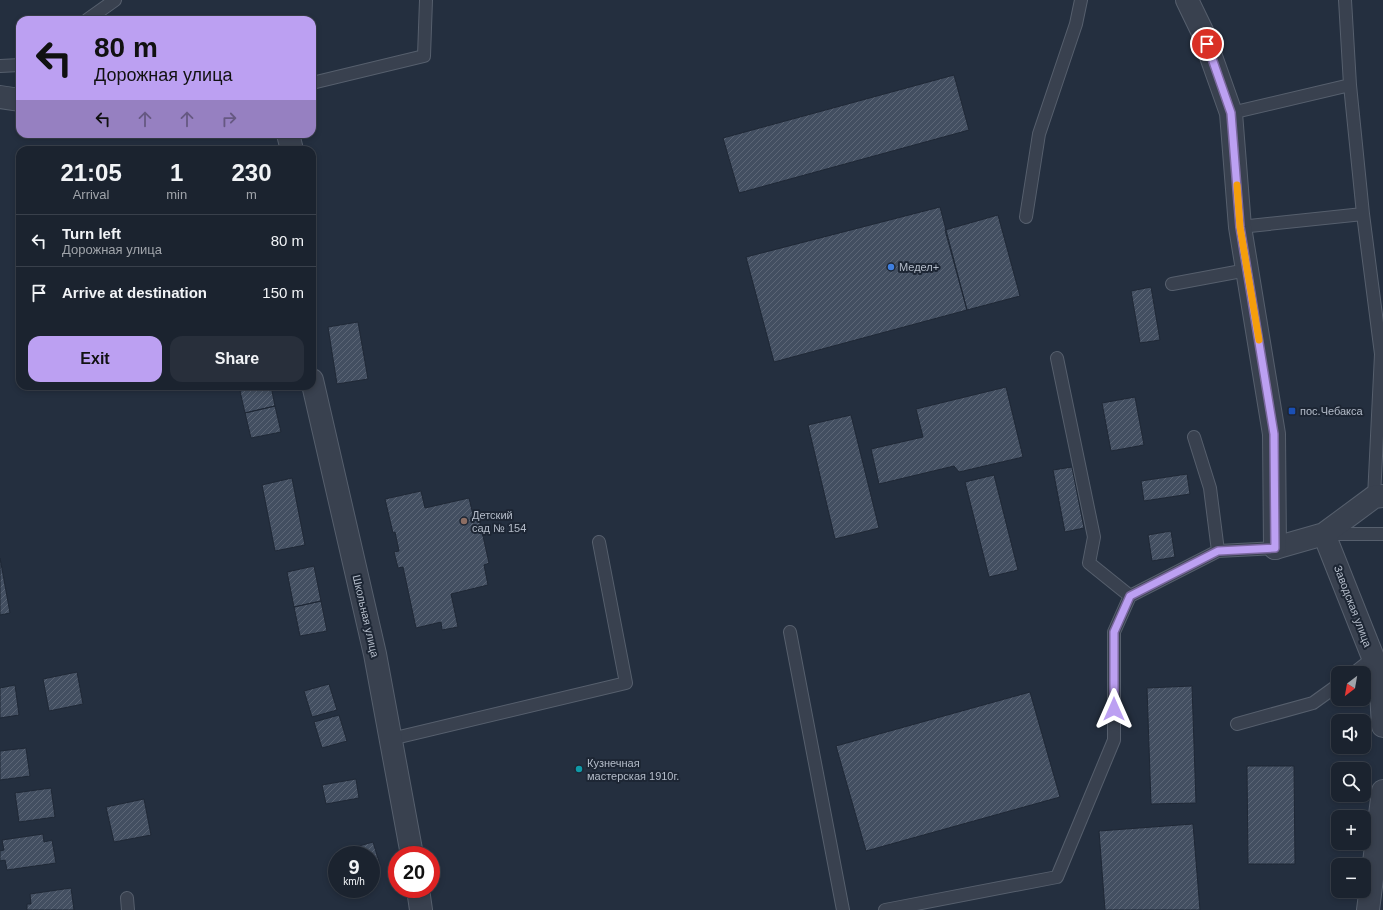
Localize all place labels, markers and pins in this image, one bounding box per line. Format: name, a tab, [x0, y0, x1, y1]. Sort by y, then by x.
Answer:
pin	[1190, 27, 1224, 61]
place label: Медел+	[899, 261, 939, 273]
marker: Медел+	[886, 262, 896, 272]
place label: пос.Чебакса	[1300, 405, 1364, 417]
marker: пос.Чебакса	[1287, 406, 1297, 416]
place label: Детский сад № 154	[472, 509, 526, 534]
marker: Детский сад № 154	[459, 516, 469, 526]
place label: Кузнечная мастерская 1910г.	[587, 757, 679, 782]
marker: Кузнечная мастерская 1910г.	[574, 764, 584, 774]

